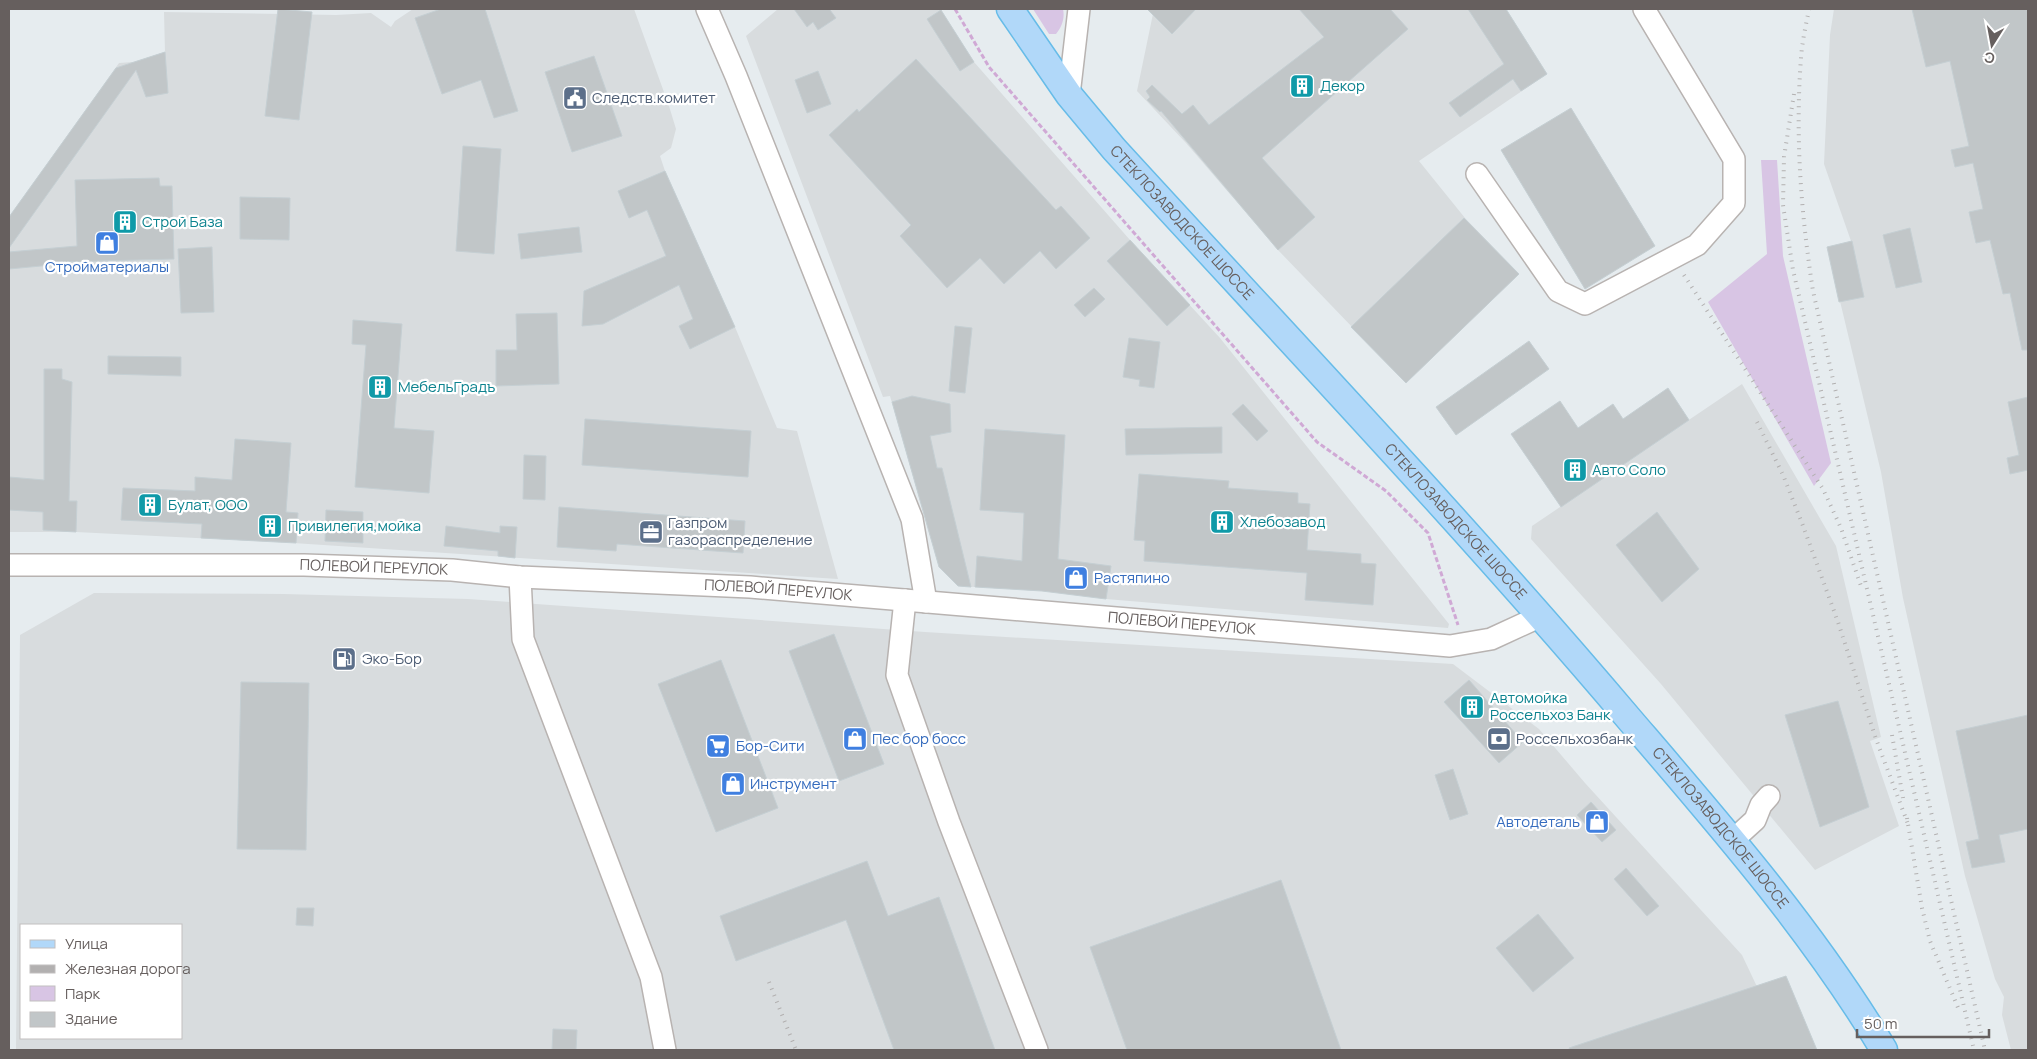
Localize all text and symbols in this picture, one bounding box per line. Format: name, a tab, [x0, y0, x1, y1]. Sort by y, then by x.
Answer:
north arrow	[1967, 20, 2017, 70]
text: С	[1983, 48, 1996, 69]
building icon: Декор	[1289, 73, 1315, 99]
place label: Декор	[1320, 75, 1365, 96]
public building icon: Следств.комитет	[562, 85, 588, 111]
place label: Следств.комитет	[592, 87, 716, 108]
street label: СТЕКЛОЗАВОДСКОЕ ШОССЕ	[1106, 140, 1259, 305]
building icon: Строй База	[112, 209, 138, 235]
place label: Строй База	[142, 211, 223, 232]
shop icon: Стройматериалы	[94, 230, 120, 256]
place label: Стройматериалы	[45, 256, 169, 277]
building icon: МебельГрадъ	[367, 374, 393, 400]
place label: МебельГрадъ	[398, 376, 495, 397]
street label: СТЕКЛОЗАВОДСКОЕ ШОССЕ	[1380, 438, 1532, 604]
building icon: Авто Соло	[1562, 457, 1588, 483]
place label: Авто Соло	[1592, 459, 1666, 480]
building icon: Булат, ООО	[137, 492, 163, 518]
place label: Булат, ООО	[168, 494, 248, 515]
building icon: Хлебозавод	[1209, 509, 1235, 535]
place label: Хлебозавод	[1240, 511, 1325, 532]
place label: Газпром газораспределение	[668, 512, 813, 550]
building icon: Привилегия,мойка	[257, 513, 283, 539]
place label: Привилегия,мойка	[288, 515, 421, 536]
office icon: Газпром газораспределение	[638, 519, 664, 545]
street label: ПОЛЕВОЙ ПЕРЕУЛОК	[299, 554, 449, 580]
shop icon: Растяпино	[1063, 565, 1089, 591]
place label: Растяпино	[1094, 567, 1170, 588]
street label: ПОЛЕВОЙ ПЕРЕУЛОК	[704, 574, 853, 606]
street label: ПОЛЕВОЙ ПЕРЕУЛОК	[1107, 606, 1257, 640]
fuel station icon: Эко-Бор	[331, 646, 357, 672]
place label: Эко-Бор	[362, 648, 422, 669]
place label: Автомойка Россельхоз Банк	[1490, 687, 1611, 725]
building icon: Автомойка Россельхоз Банк	[1459, 694, 1485, 720]
shop icon: Пес бор босс	[842, 726, 868, 752]
bank icon: Россельхозбанк	[1486, 726, 1512, 752]
place label: Пес бор босс	[872, 728, 966, 749]
place label: Россельхозбанк	[1516, 728, 1634, 749]
supermarket icon: Бор-Сити	[705, 733, 731, 759]
place label: Бор-Сити	[736, 735, 805, 756]
street label: СТЕКЛОЗАВОДСКОЕ ШОССЕ	[1648, 742, 1794, 913]
shop icon: Инструмент	[720, 771, 746, 797]
place label: Инструмент	[750, 773, 837, 794]
shop icon: Автодеталь	[1584, 809, 1610, 835]
place label: Автодеталь	[1496, 811, 1580, 832]
legend	[20, 924, 182, 1039]
text: Улица	[65, 933, 108, 954]
text: Железная дорога	[65, 958, 190, 979]
text: Парк	[65, 983, 101, 1004]
scale bar	[1857, 1006, 1990, 1038]
text: Здание	[65, 1008, 118, 1029]
text: 50 m	[1864, 1013, 1898, 1034]

